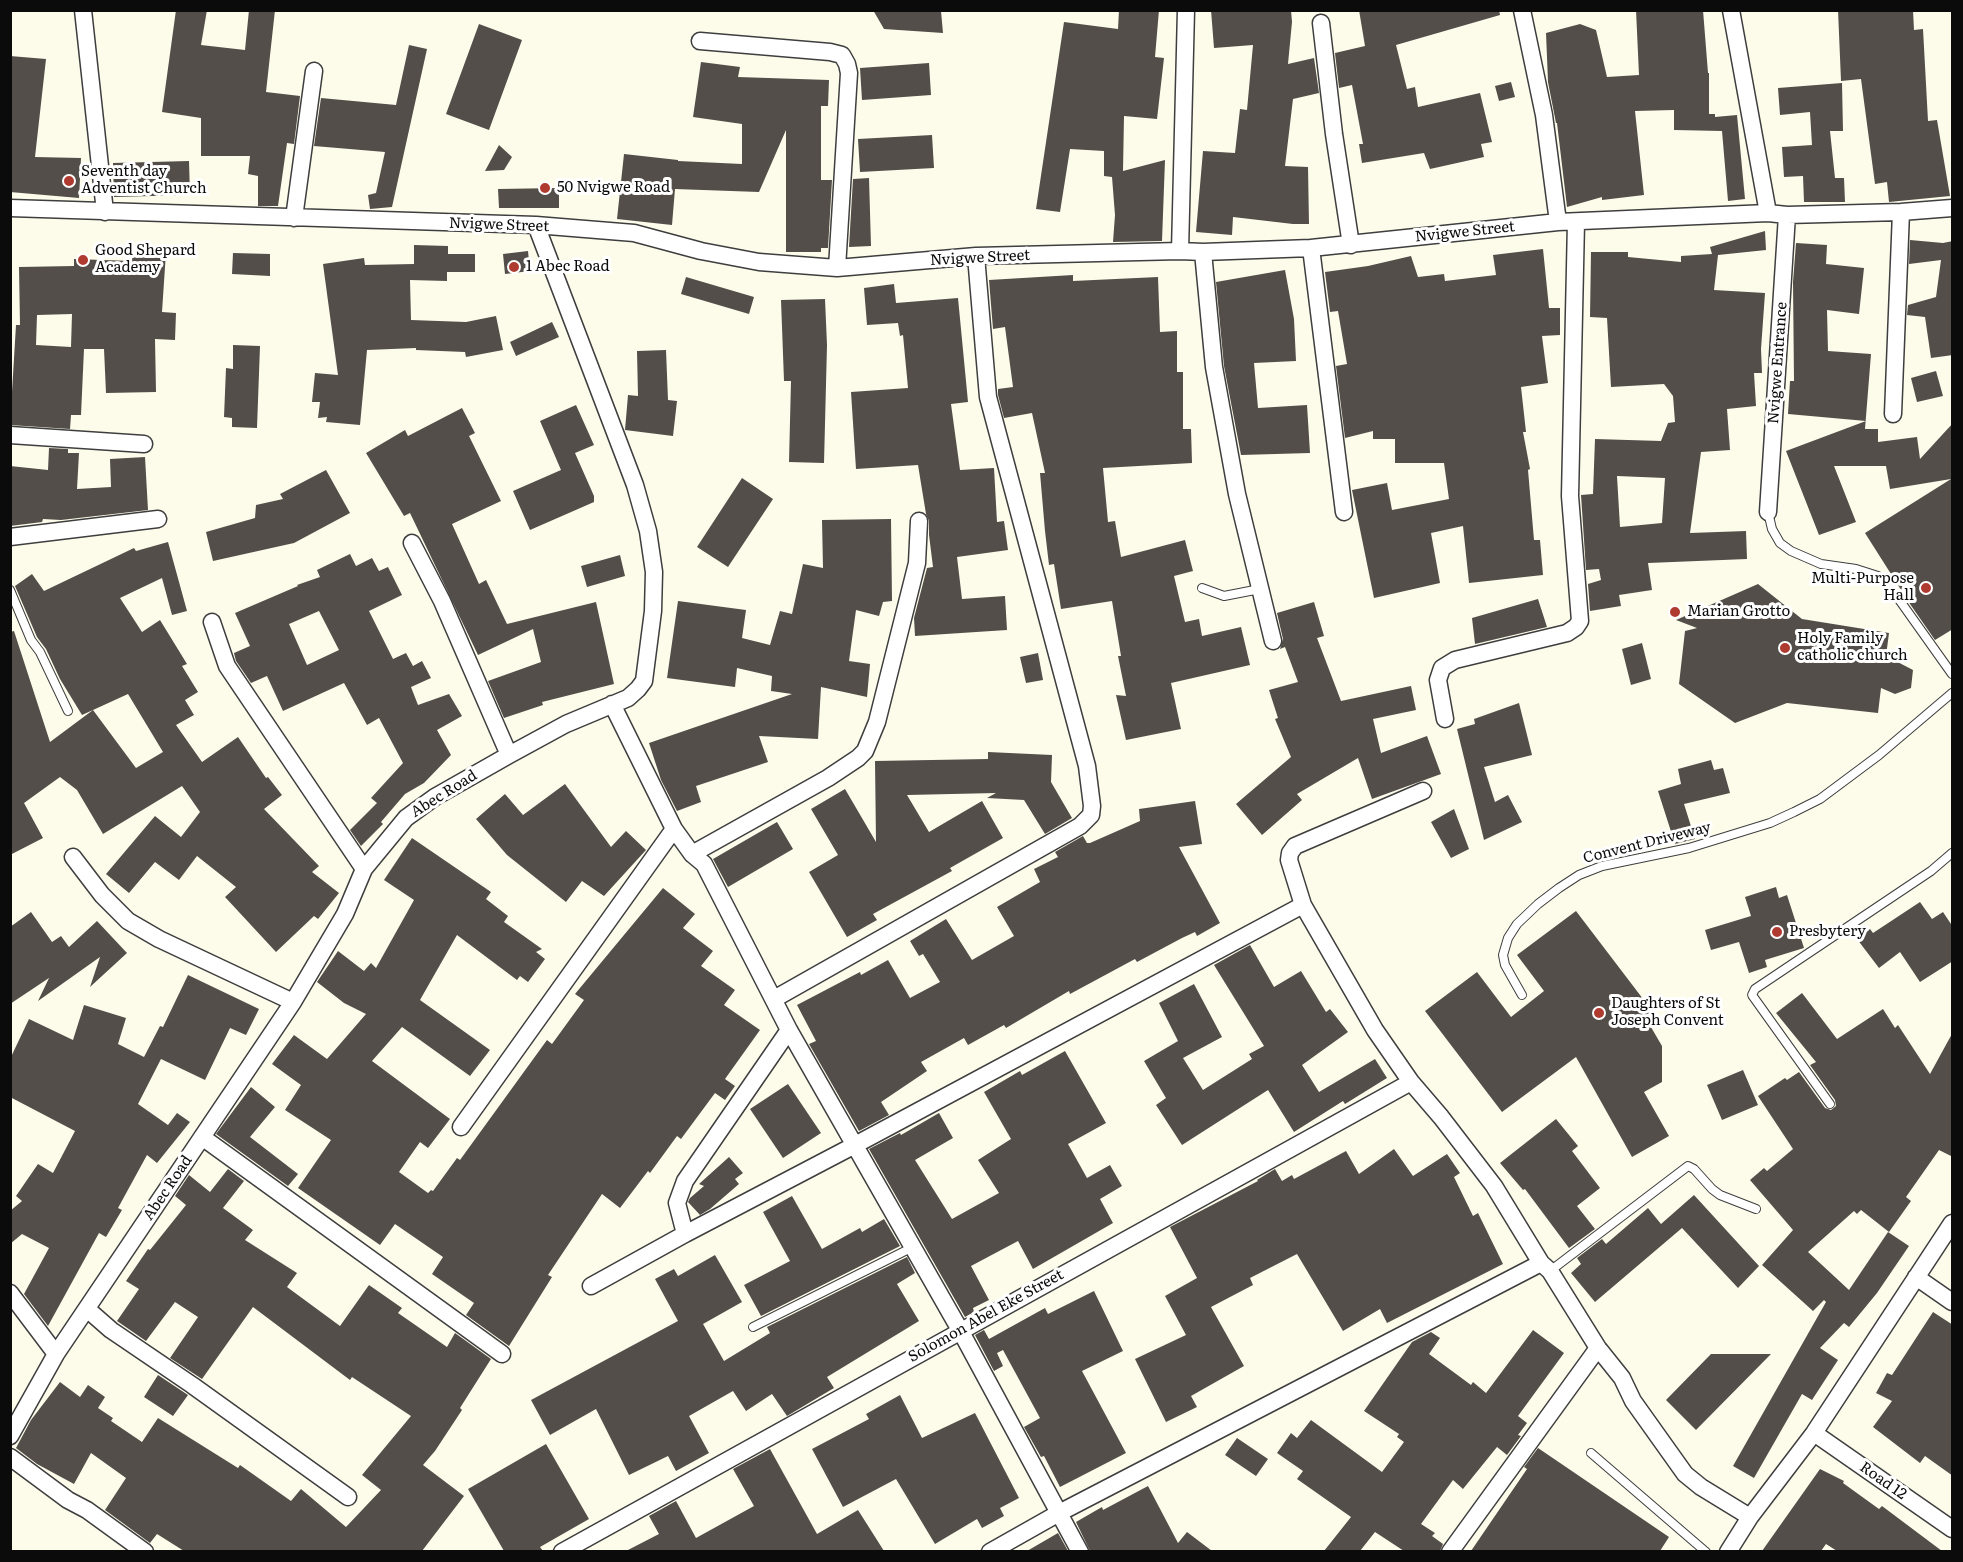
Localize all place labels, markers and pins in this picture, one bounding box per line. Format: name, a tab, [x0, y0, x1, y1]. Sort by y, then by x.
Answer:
place label: Seventh day Adventist Church	[81, 163, 207, 198]
marker: Seventh day Adventist Church	[62, 174, 76, 188]
place label: 50 Nvigwe Road	[557, 179, 670, 197]
marker: 50 Nvigwe Road	[538, 181, 552, 195]
place label: Good Shepard Academy	[95, 242, 196, 277]
marker: Good Shepard Academy	[76, 253, 90, 267]
place label: 1 Abec Road	[526, 258, 610, 276]
marker: 1 Abec Road	[507, 260, 521, 274]
place label: Multi-Purpose Hall	[1811, 570, 1914, 605]
marker: Multi-Purpose Hall	[1919, 581, 1933, 595]
place label: Marian Grotto	[1687, 603, 1790, 621]
marker: Marian Grotto	[1668, 605, 1682, 619]
place label: Holy Family catholic church	[1797, 630, 1908, 665]
marker: Holy Family catholic church	[1778, 641, 1792, 655]
place label: Presbytery	[1789, 923, 1866, 941]
marker: Presbytery	[1770, 925, 1784, 939]
place label: Daughters of St Joseph Convent	[1611, 995, 1724, 1030]
marker: Daughters of St Joseph Convent	[1592, 1006, 1606, 1020]

